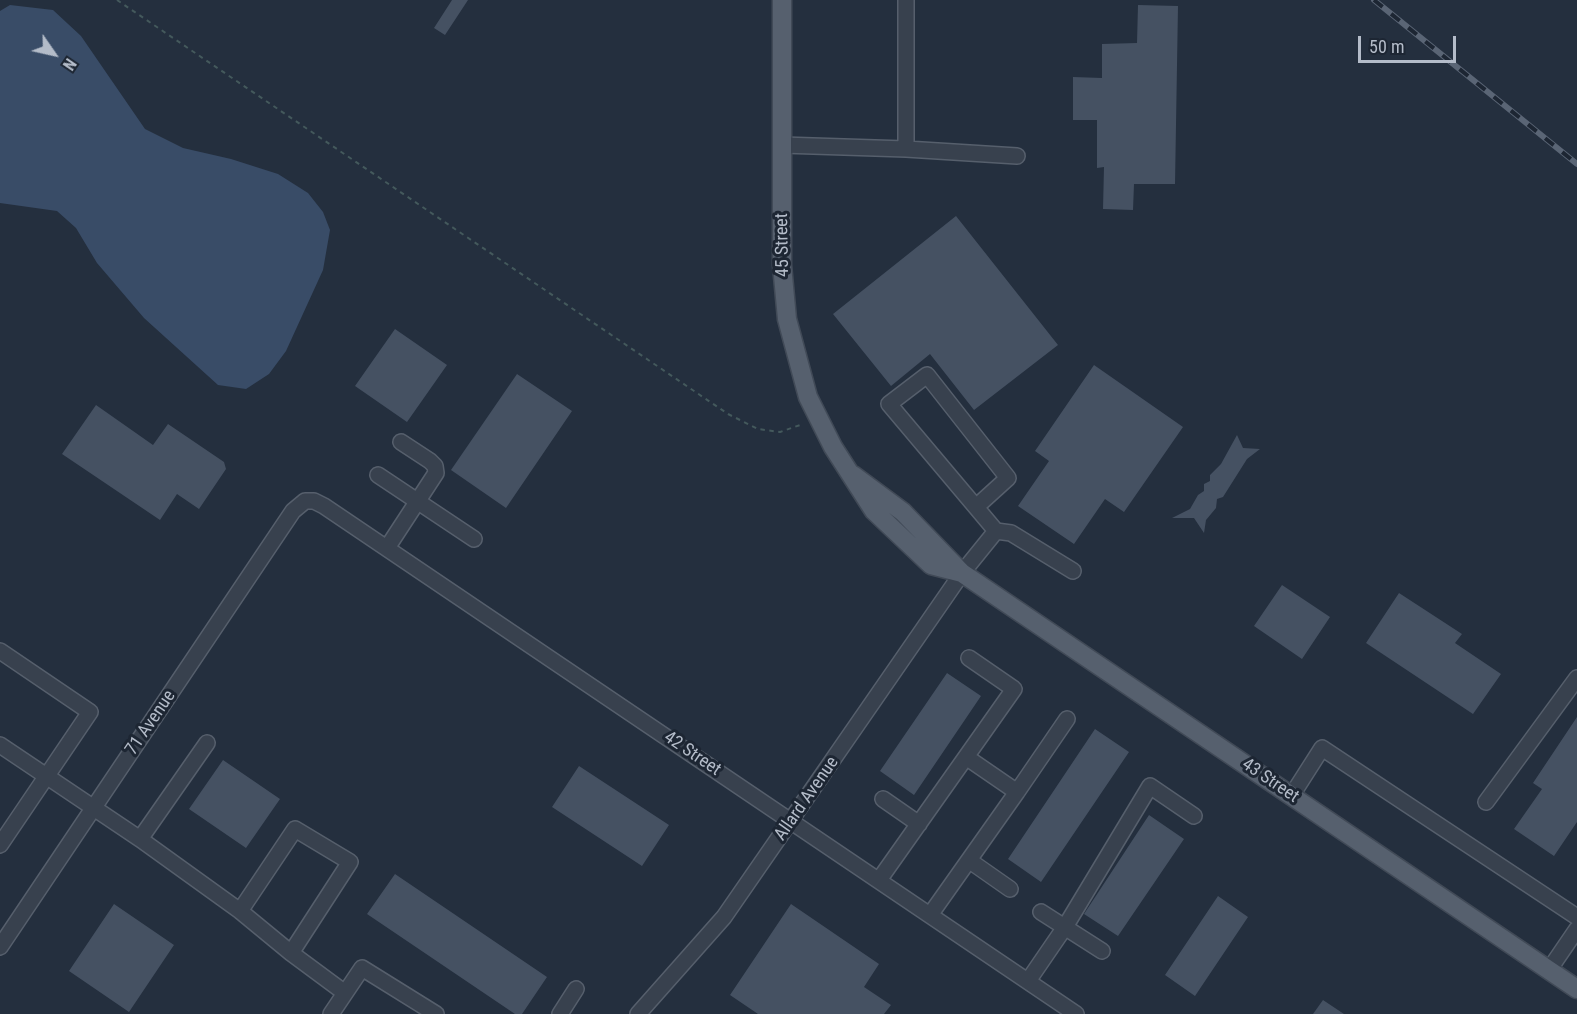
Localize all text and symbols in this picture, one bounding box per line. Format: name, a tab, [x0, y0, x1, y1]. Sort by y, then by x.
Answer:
north arrow	[24, 24, 84, 84]
scale bar	[1361, 24, 1458, 62]
text: 50 m	[1369, 36, 1404, 57]
text: N	[59, 55, 80, 74]
street label: 45 Street	[772, 213, 794, 277]
street label: 71 Avenue	[121, 686, 181, 760]
street label: 42 Street	[659, 727, 725, 781]
street label: Allard Avenue	[770, 753, 844, 845]
street label: 43 Street	[1237, 754, 1303, 808]

